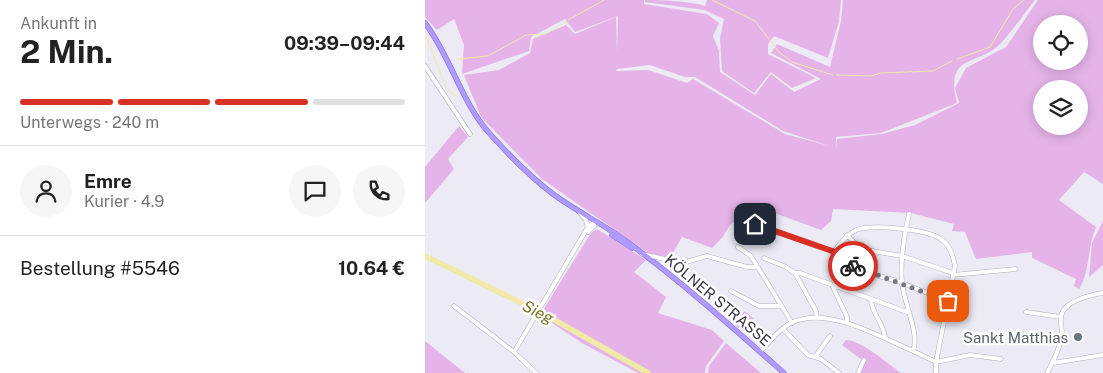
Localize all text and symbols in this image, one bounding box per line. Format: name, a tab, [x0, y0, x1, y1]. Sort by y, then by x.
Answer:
text: Ankunft in	[20, 14, 97, 33]
map controls	[1033, 15, 1088, 135]
button: locate	[1033, 15, 1088, 70]
text: 09:39–09:44	[284, 32, 405, 54]
text: 2 Min.	[20, 33, 113, 70]
button: layers	[1033, 80, 1088, 135]
text: Unterwegs · 240 m	[20, 113, 159, 132]
button: person	[20, 165, 72, 217]
button: chat	[289, 165, 341, 217]
button: phone	[353, 165, 405, 217]
text: Emre	[84, 170, 132, 192]
text: Kurier · 4.9	[84, 192, 164, 211]
pin	[734, 203, 776, 245]
icon: home	[741, 210, 769, 238]
courier	[828, 241, 878, 291]
street label: KÖLNER STRASSE	[662, 250, 775, 349]
icon: bike	[839, 252, 867, 280]
text: Bestellung #5546	[20, 257, 180, 279]
text: 10.64 €	[338, 257, 405, 279]
pin	[927, 280, 969, 322]
icon: bag	[934, 287, 962, 315]
water label: Sieg	[519, 296, 557, 328]
place label: Sankt Matthias	[963, 329, 1068, 346]
marker: Sankt Matthias	[1072, 331, 1084, 343]

